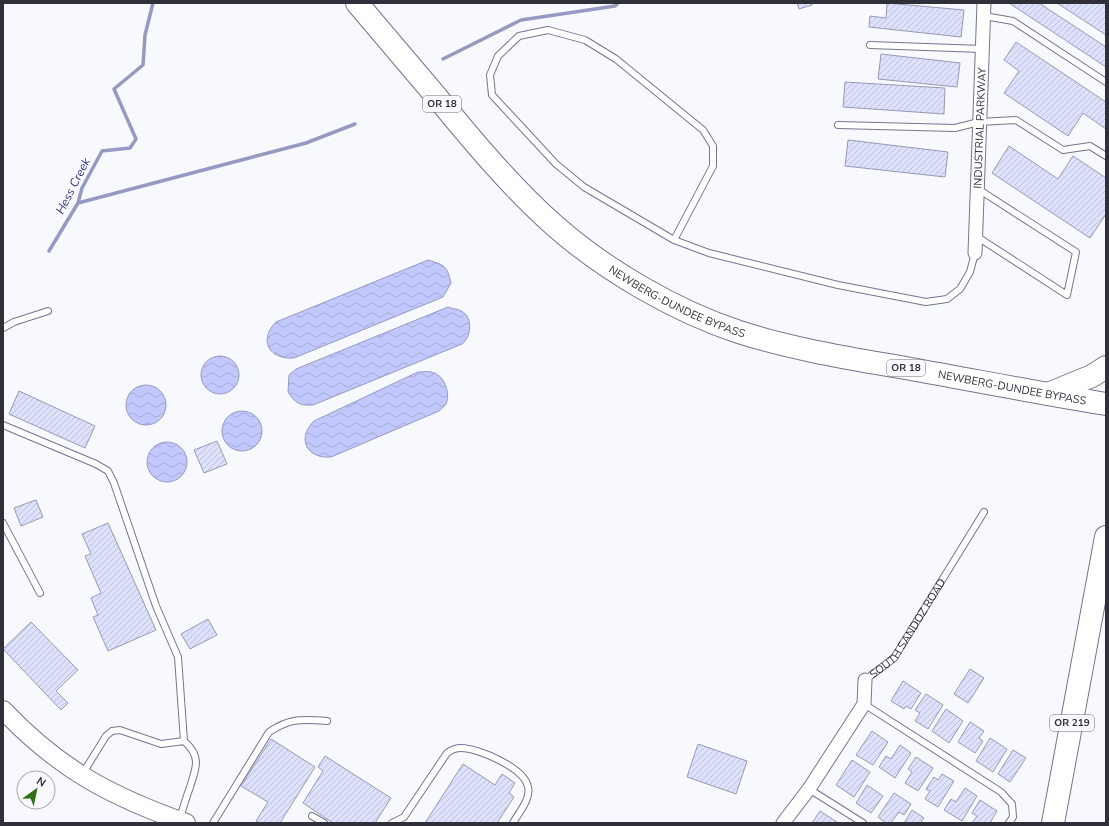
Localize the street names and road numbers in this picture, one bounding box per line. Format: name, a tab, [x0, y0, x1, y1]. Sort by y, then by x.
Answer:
street label: INDUSTRIAL PARKWAY	[970, 67, 989, 189]
road number: OR 18	[423, 96, 461, 112]
street label: NEWBERG-DUNDEE BYPASS	[606, 262, 747, 341]
road number: OR 18	[887, 360, 925, 376]
street label: NEWBERG-DUNDEE BYPASS	[937, 367, 1088, 408]
street label: SOUTH SANDOZ ROAD	[866, 575, 949, 682]
road number: OR 219	[1050, 715, 1094, 731]

